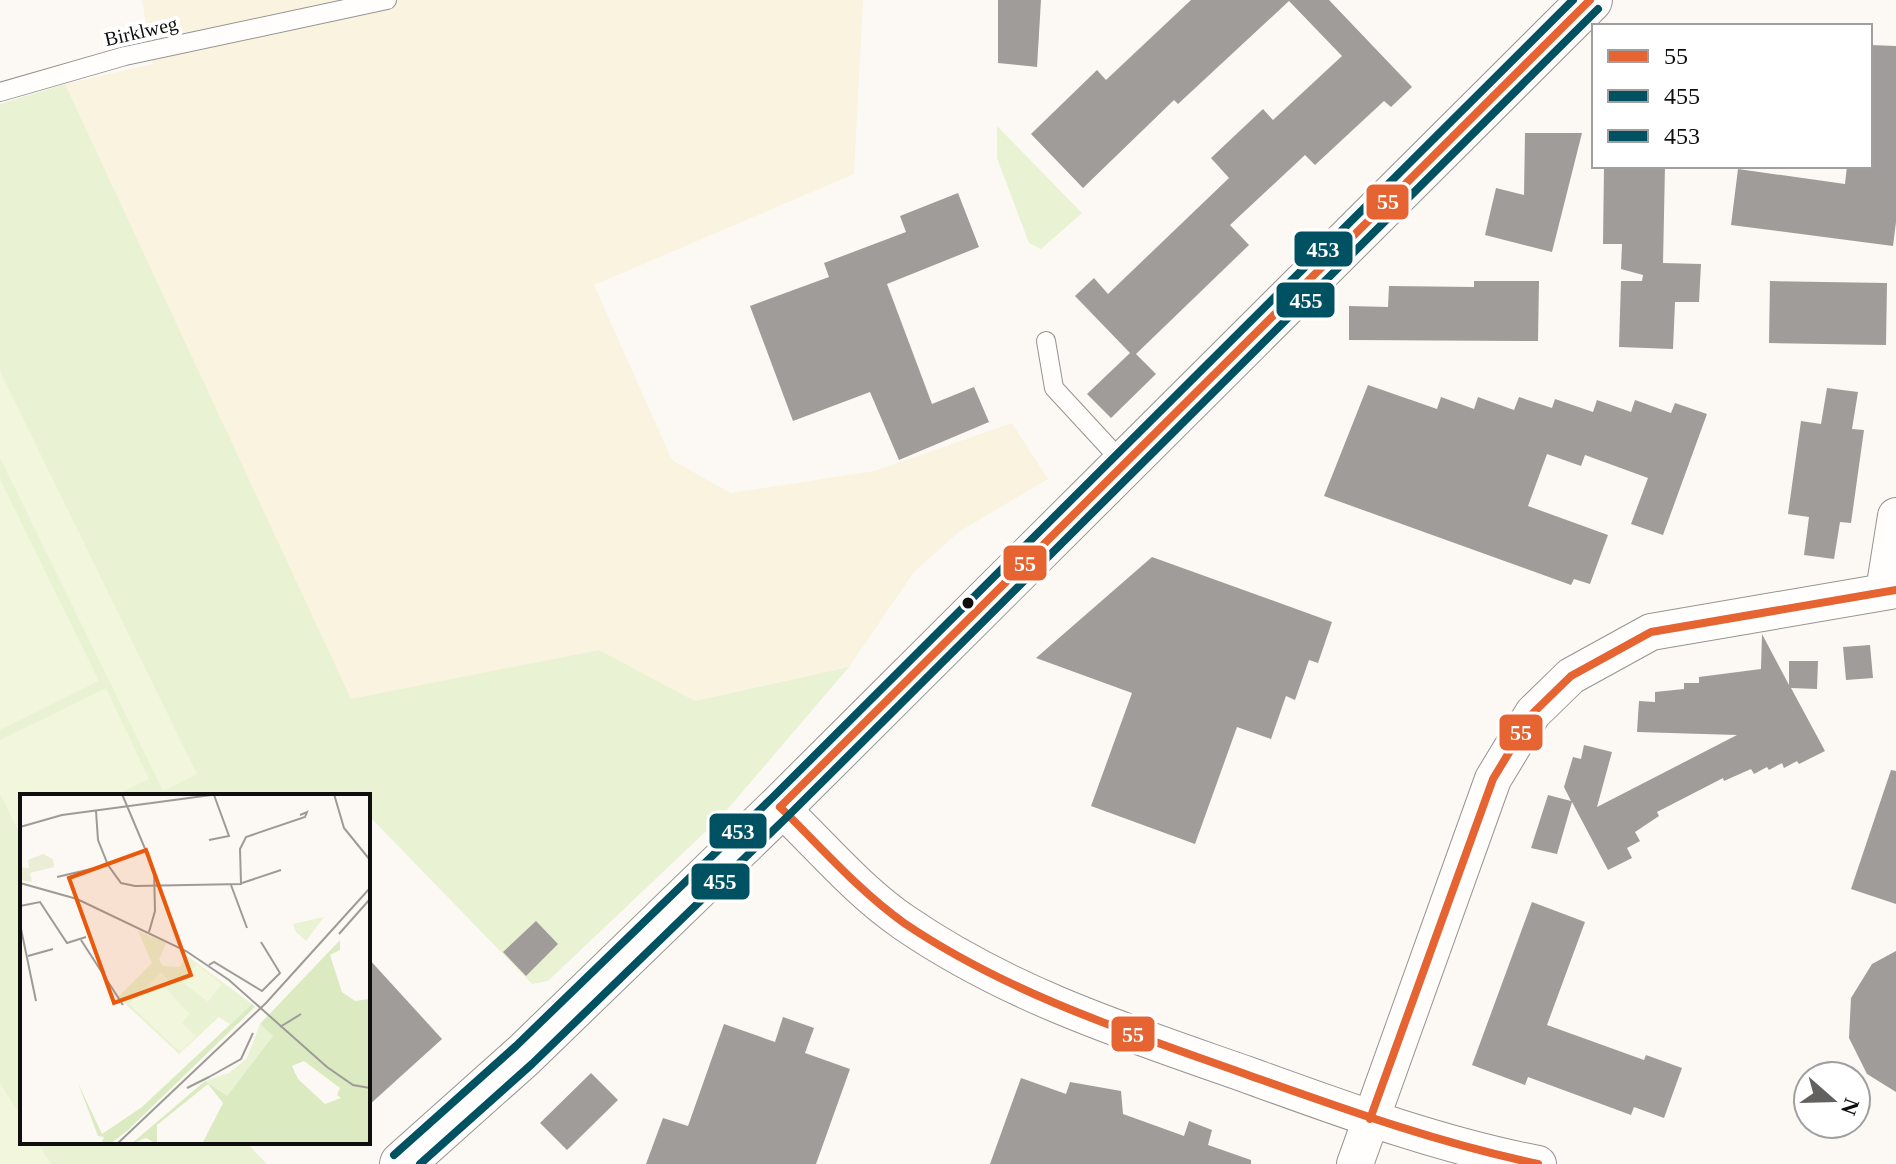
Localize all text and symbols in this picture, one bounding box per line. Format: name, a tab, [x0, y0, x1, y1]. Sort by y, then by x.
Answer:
street label: Birklweg	[102, 12, 180, 51]
legend	[1592, 24, 1872, 168]
text: 55	[1664, 43, 1688, 69]
text: 455	[1664, 83, 1700, 109]
text: 453	[1664, 123, 1700, 149]
line badge: 55	[1365, 183, 1410, 221]
text: 55	[1377, 189, 1399, 214]
line badge: 453	[1293, 230, 1354, 268]
text: 453	[1307, 237, 1340, 262]
line badge: 455	[1275, 281, 1336, 319]
text: 455	[1290, 288, 1323, 313]
line badge: 55	[1002, 544, 1048, 582]
text: 55	[1014, 551, 1036, 576]
unlabelled marker	[960, 595, 976, 611]
line badge: 55	[1498, 713, 1544, 752]
text: 55	[1510, 720, 1532, 745]
inset map	[20, 794, 370, 1144]
line badge: 453	[708, 812, 768, 850]
text: 453	[722, 819, 755, 844]
line badge: 455	[690, 862, 751, 901]
text: 455	[704, 869, 737, 894]
line badge: 55	[1110, 1015, 1156, 1053]
text: 55	[1122, 1022, 1144, 1047]
north arrow	[1792, 1060, 1872, 1140]
text: N	[1836, 1095, 1865, 1119]

